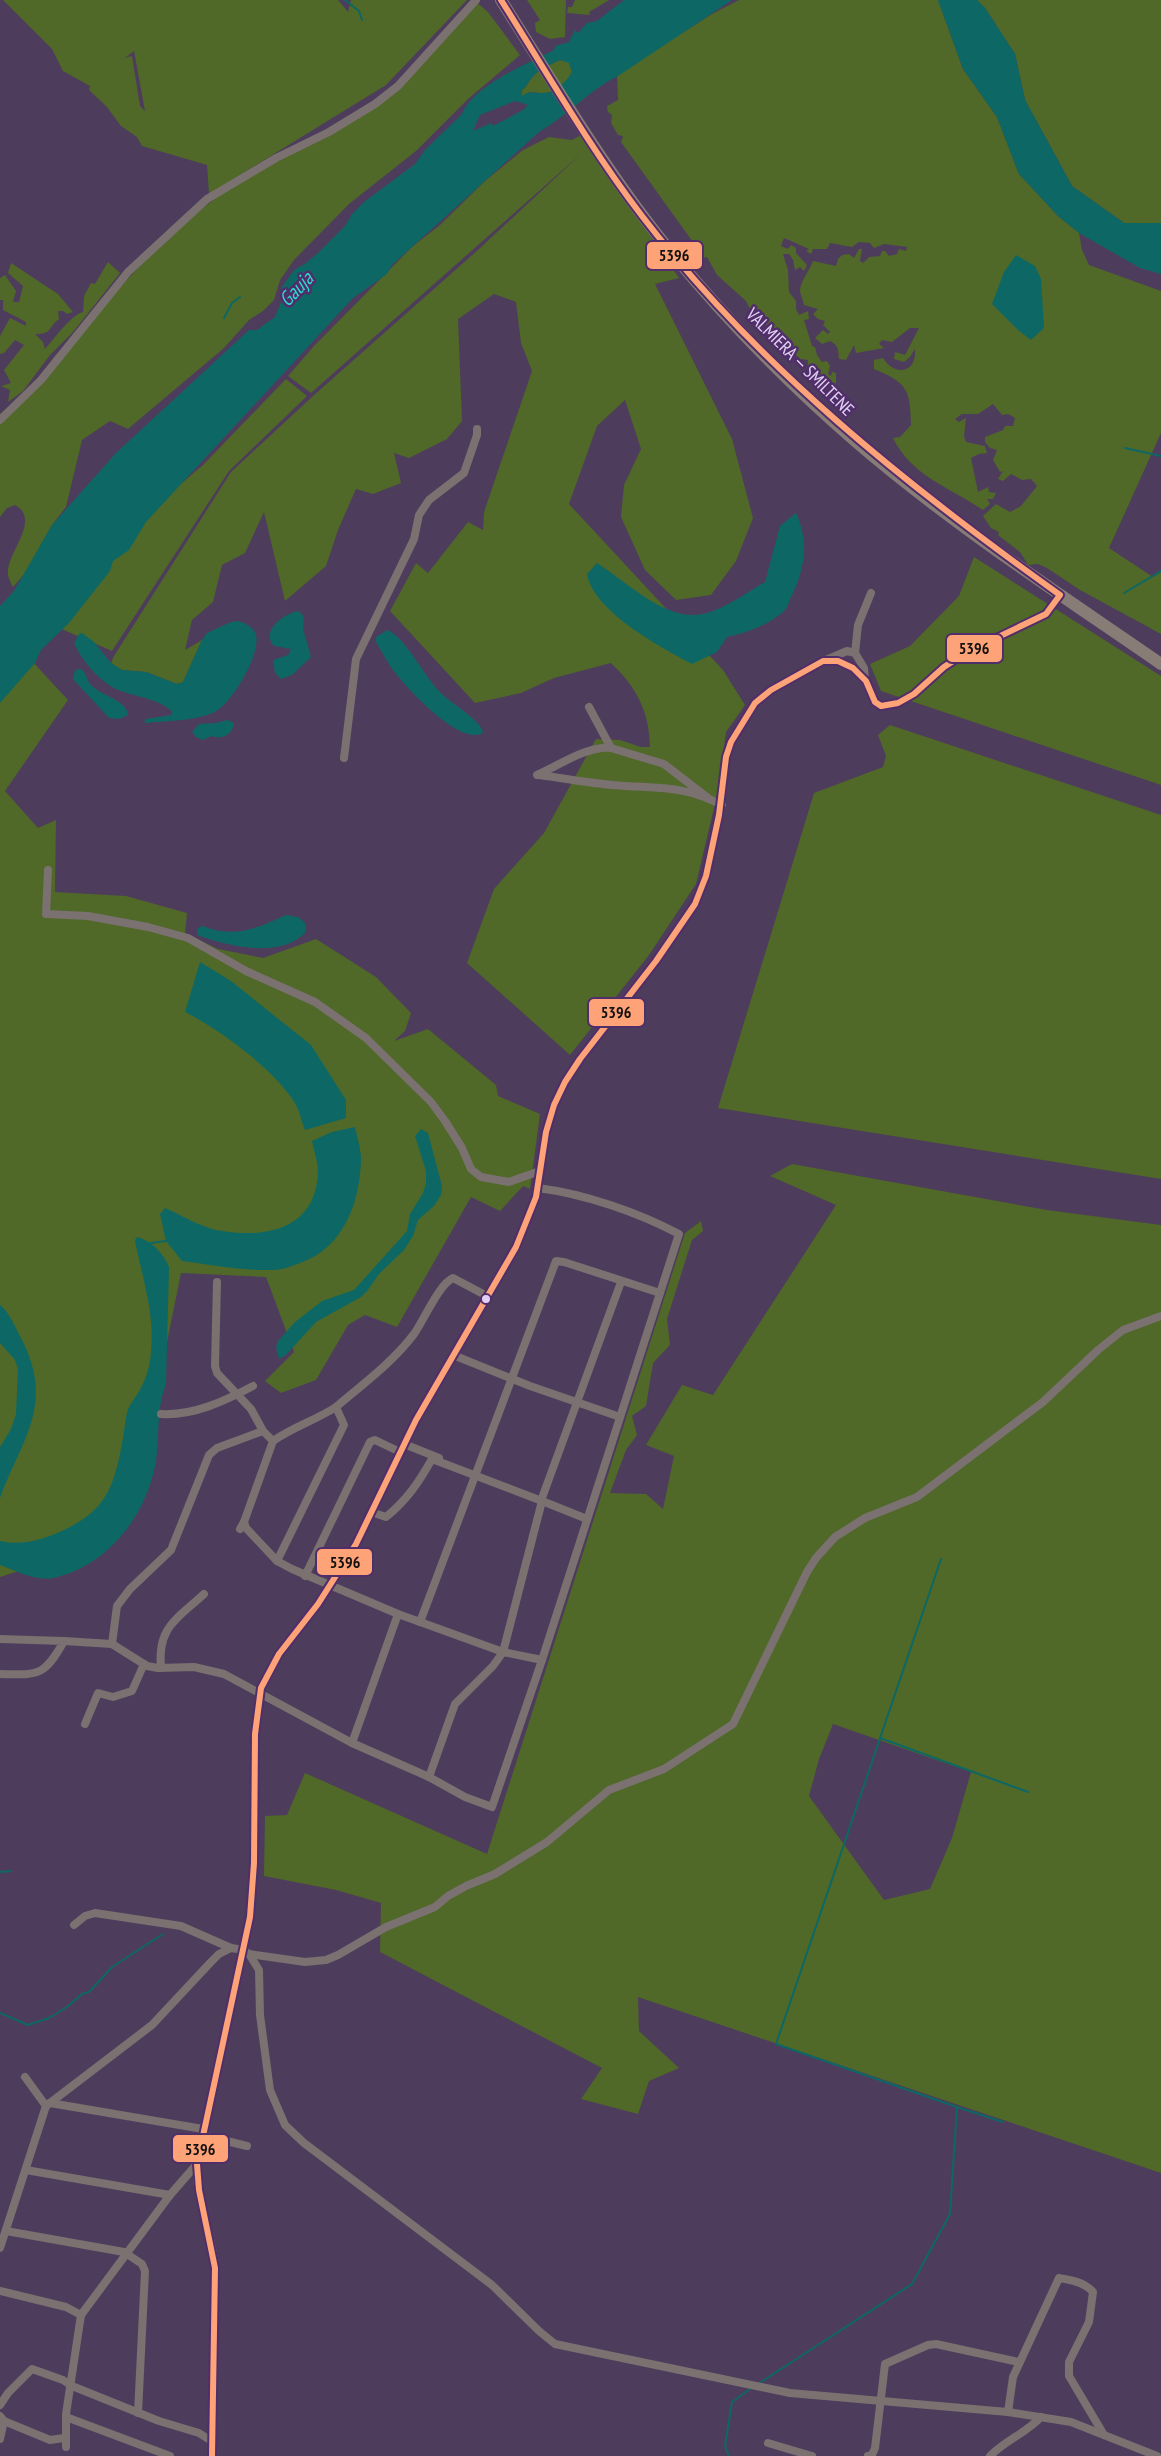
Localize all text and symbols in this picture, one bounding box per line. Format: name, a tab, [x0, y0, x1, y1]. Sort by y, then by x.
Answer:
line badge: 5396	[646, 241, 703, 270]
text: 5396	[659, 245, 690, 265]
water label: Gauja	[273, 265, 320, 312]
street label: VALMIERA — SMILTENE	[741, 302, 859, 421]
line badge: 5396	[946, 634, 1003, 663]
text: 5396	[959, 638, 990, 658]
line badge: 5396	[588, 998, 645, 1027]
text: 5396	[601, 1002, 632, 1022]
unlabelled marker	[480, 1293, 492, 1305]
line badge: 5396	[316, 1548, 373, 1576]
text: 5396	[330, 1552, 361, 1572]
line badge: 5396	[172, 2134, 229, 2163]
text: 5396	[185, 2139, 216, 2159]

